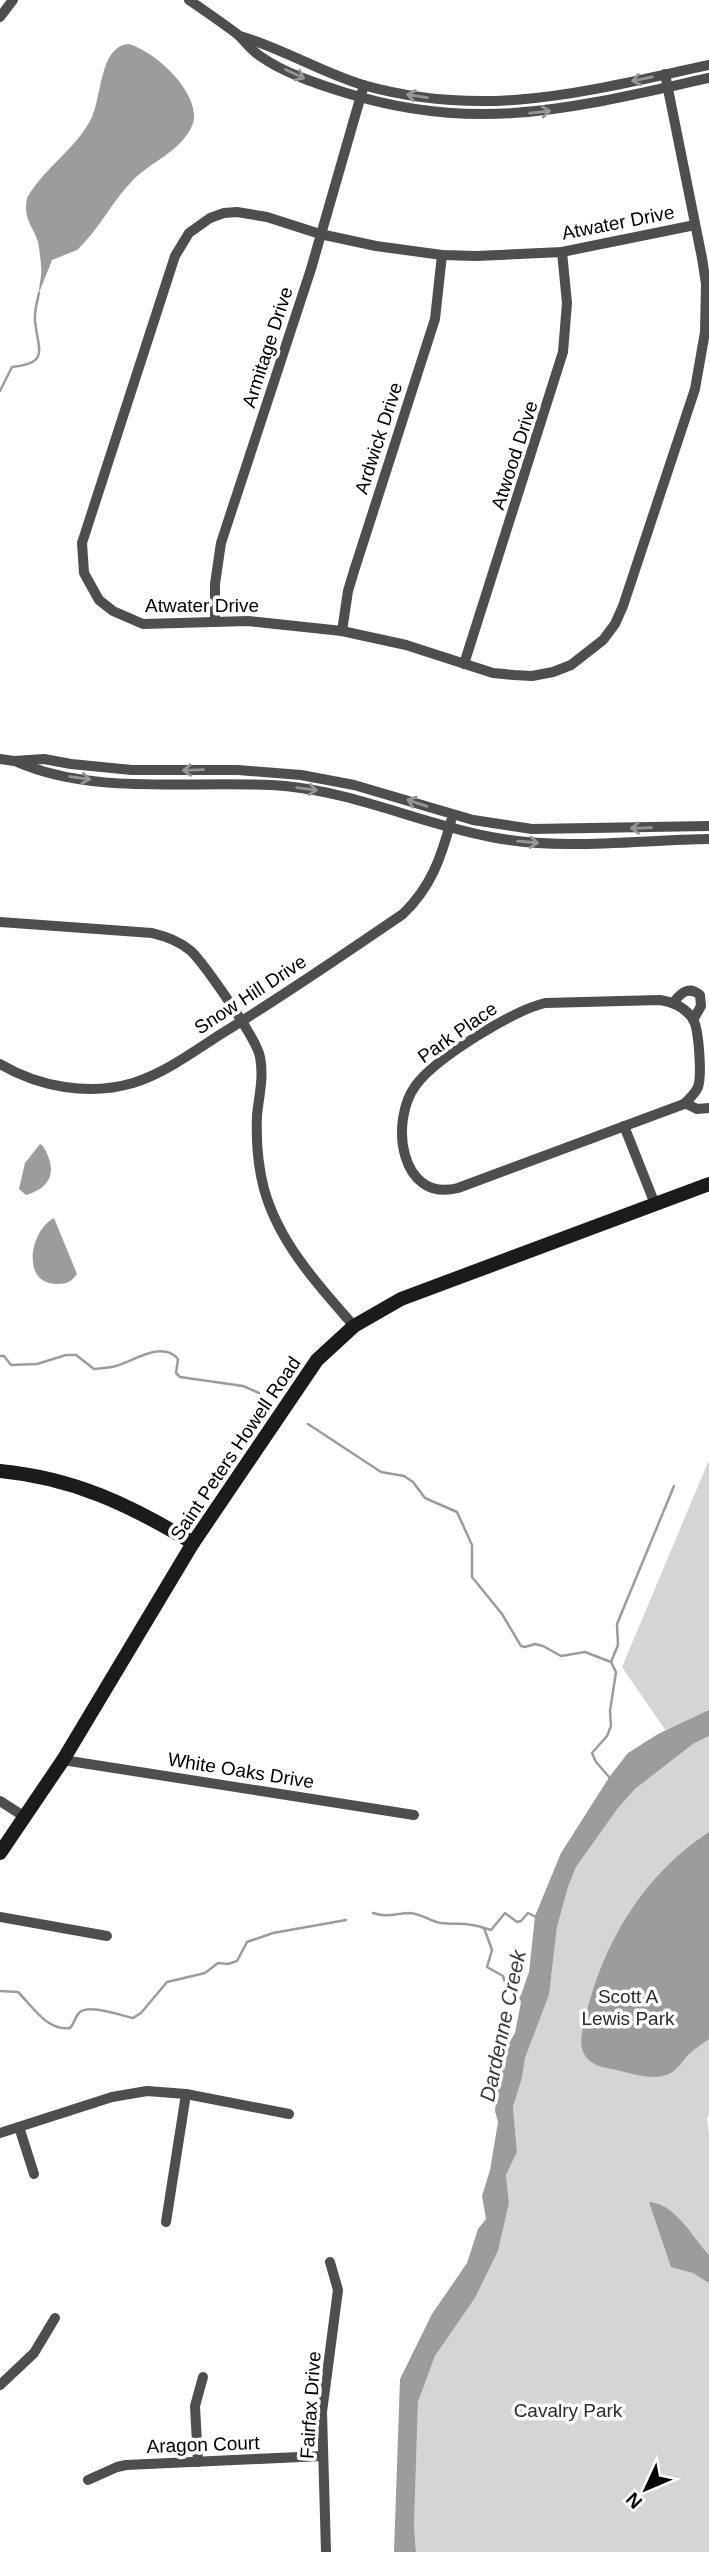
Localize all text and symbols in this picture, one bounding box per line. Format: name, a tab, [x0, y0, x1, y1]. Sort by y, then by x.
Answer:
one-way arrow	[284, 67, 305, 81]
one-way arrow	[631, 73, 654, 86]
one-way arrow	[406, 89, 429, 102]
one-way arrow	[529, 105, 551, 118]
street label: Atwater Drive	[560, 201, 676, 244]
street label: Armitage Drive	[238, 284, 297, 410]
street label: Ardwick Drive	[351, 380, 406, 497]
street label: Atwood Drive	[487, 398, 542, 512]
street label: Atwater Drive	[145, 595, 259, 616]
one-way arrow	[182, 764, 205, 777]
one-way arrow	[68, 772, 91, 785]
one-way arrow	[295, 783, 318, 796]
one-way arrow	[406, 796, 428, 808]
one-way arrow	[630, 822, 653, 835]
one-way arrow	[516, 836, 538, 849]
street label: Snow Hill Drive	[191, 951, 310, 1038]
street label: Park Place	[414, 997, 501, 1067]
street label: Saint Peters Howell Road	[166, 1353, 305, 1544]
street label: White Oaks Drive	[166, 1749, 316, 1792]
water label: Dardenne Creek	[475, 1947, 530, 2104]
park label: Scott A Lewis Park	[582, 1986, 675, 2029]
street label: Fairfax Drive	[296, 2351, 325, 2459]
park label: Cavalry Park	[514, 2400, 623, 2421]
street label: Aragon Court	[146, 2432, 261, 2457]
north arrow	[611, 2454, 681, 2524]
text: N	[622, 2488, 646, 2513]

